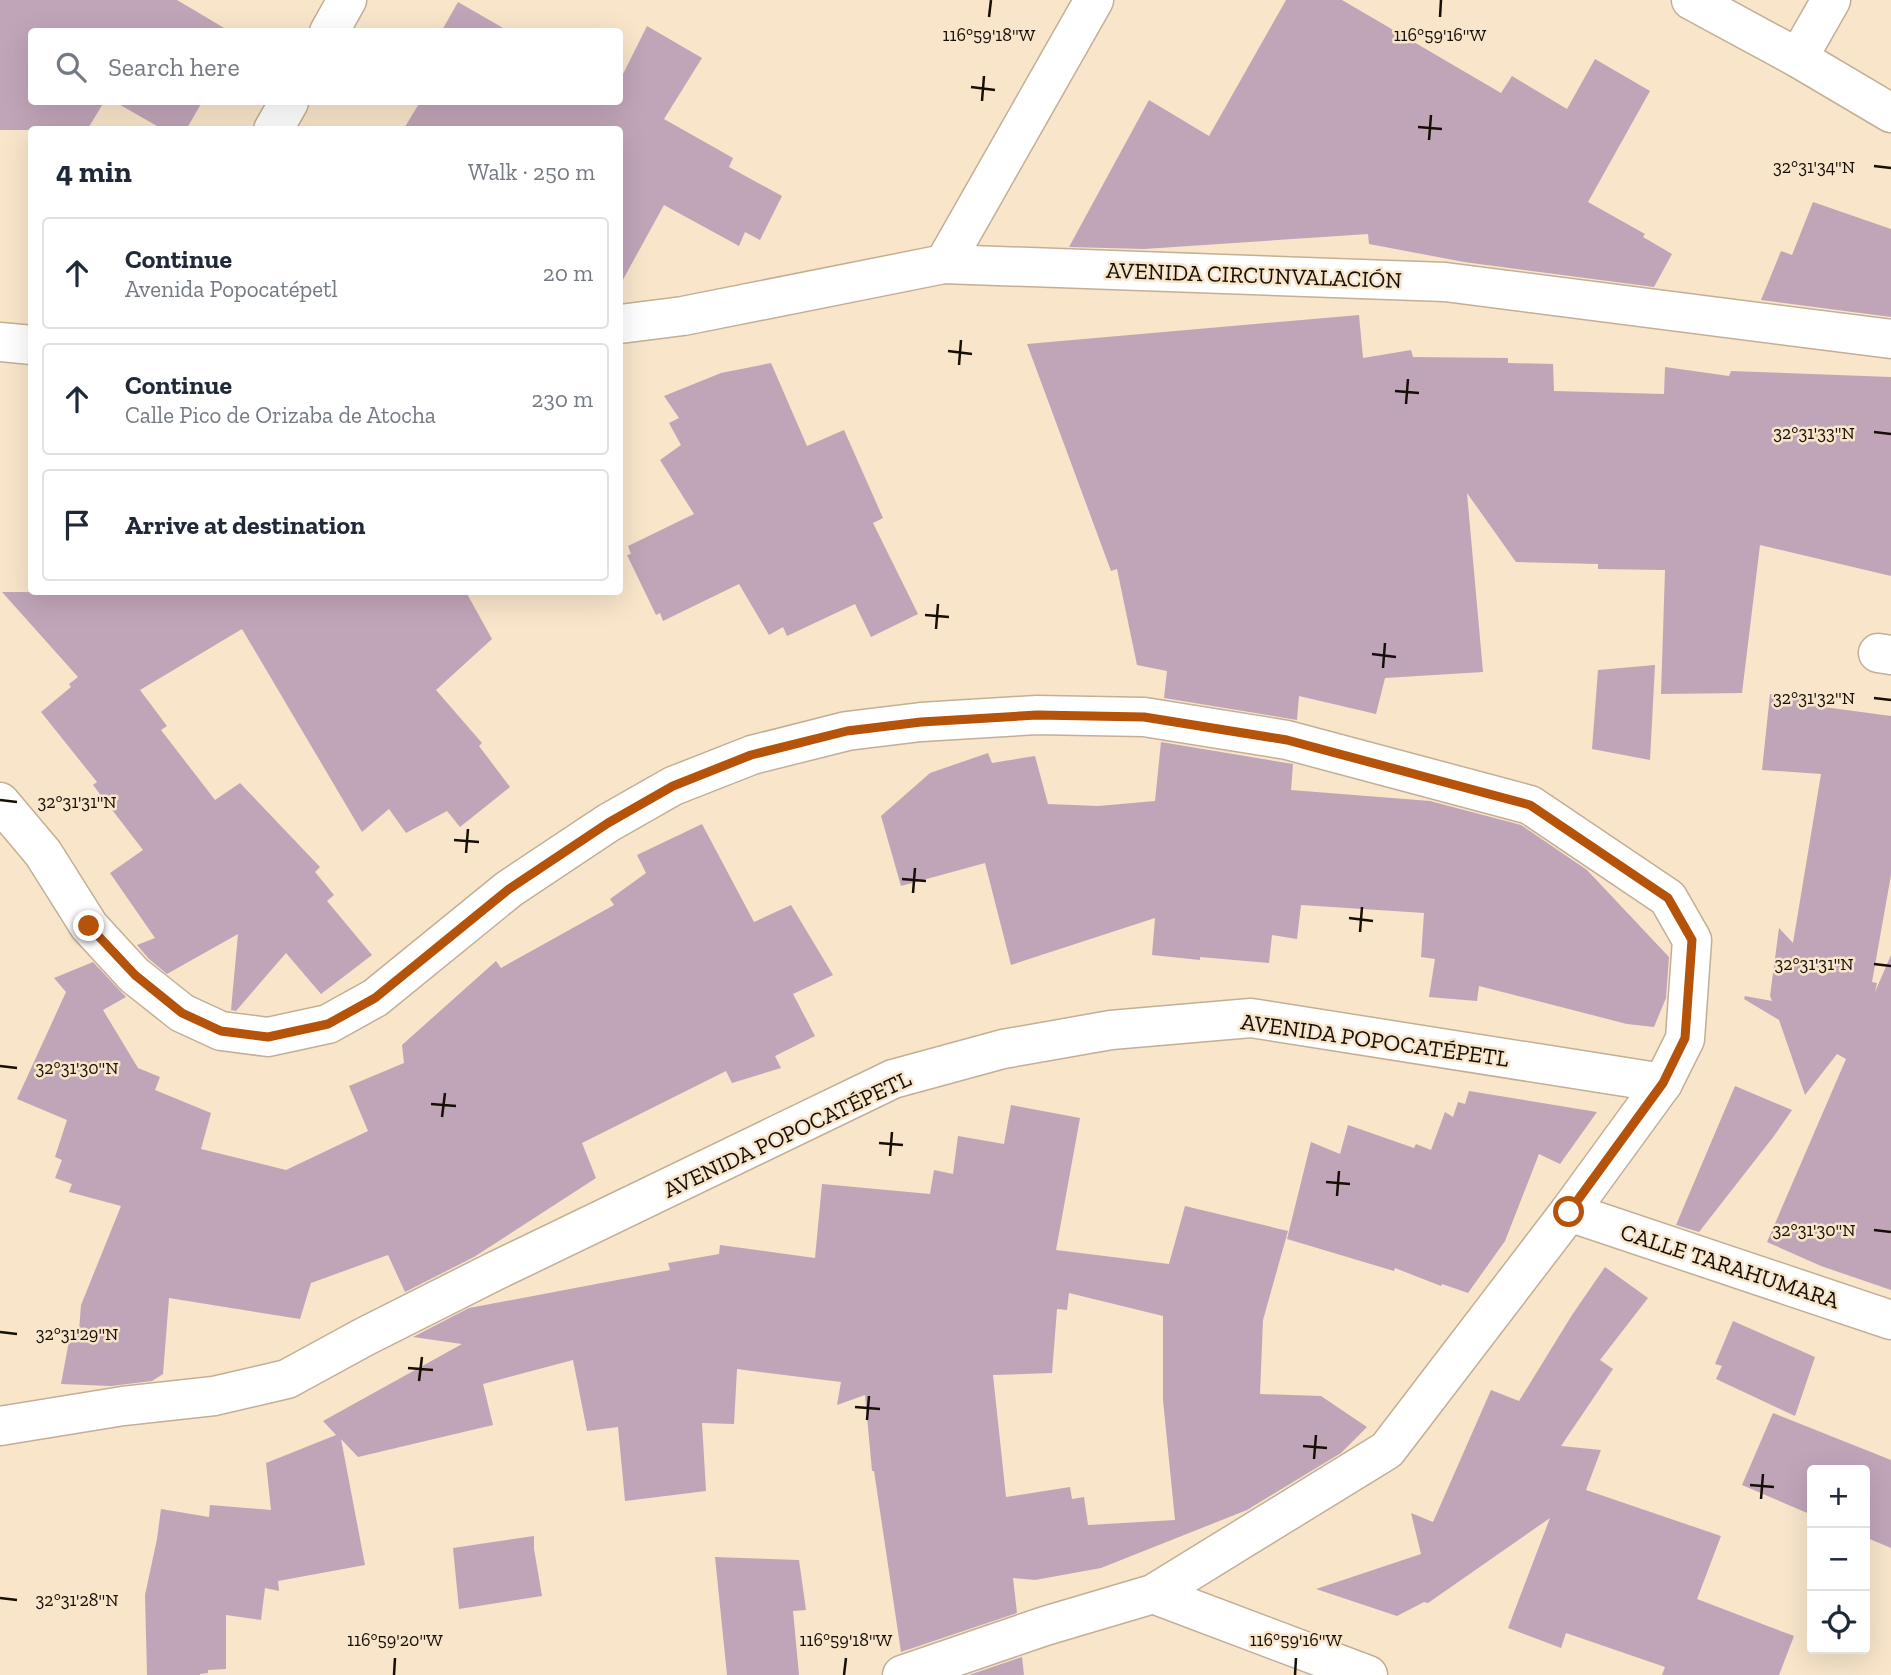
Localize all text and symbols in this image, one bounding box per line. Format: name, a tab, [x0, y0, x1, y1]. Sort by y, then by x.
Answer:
text: 116°59'18"W	[943, 24, 1036, 46]
text: 116°59'16"W	[1394, 24, 1487, 46]
search box	[28, 28, 623, 105]
icon: search	[52, 48, 90, 86]
text: Search here	[108, 51, 240, 83]
text: 4 min	[56, 154, 132, 190]
text: 32°31'34"N	[1773, 156, 1855, 178]
text: Walk · 250 m	[468, 158, 595, 186]
text: Continue	[125, 243, 232, 275]
icon: ahead	[58, 254, 96, 292]
street label: AVENIDA CIRCUNVALACIÓN	[1106, 256, 1403, 294]
text: 20 m	[543, 259, 593, 287]
text: Avenida Popocatépetl	[125, 275, 338, 303]
text: Continue	[125, 369, 232, 401]
icon: ahead	[58, 380, 96, 418]
text: 230 m	[532, 385, 593, 413]
text: Calle Pico de Orizaba de Atocha	[125, 401, 436, 429]
text: 32°31'33"N	[1773, 422, 1855, 444]
icon: arrive	[58, 506, 96, 544]
text: Arrive at destination	[125, 509, 365, 541]
text: 32°31'32"N	[1773, 687, 1855, 709]
text: 32°31'31"N	[37, 791, 117, 813]
route end	[73, 910, 104, 941]
text: 32°31'31"N	[1774, 953, 1854, 975]
street label: AVENIDA POPOCATÉPETL	[1239, 1007, 1511, 1073]
text: 32°31'30"N	[35, 1057, 119, 1079]
street label: AVENIDA POPOCATÉPETL	[659, 1064, 916, 1204]
route start	[1553, 1196, 1584, 1227]
street label: CALLE TARAHUMARA	[1617, 1217, 1844, 1315]
text: 32°31'30"N	[1772, 1219, 1856, 1241]
text: 32°31'29"N	[36, 1323, 118, 1345]
map controls	[1807, 1465, 1870, 1654]
button: +	[1807, 1465, 1870, 1528]
button: −	[1807, 1528, 1870, 1591]
text: 32°31'28"N	[36, 1589, 118, 1611]
button: locate	[1807, 1591, 1870, 1654]
text: 116°59'20"W	[347, 1629, 443, 1651]
text: 116°59'18"W	[800, 1629, 893, 1651]
text: 116°59'16"W	[1250, 1629, 1343, 1651]

